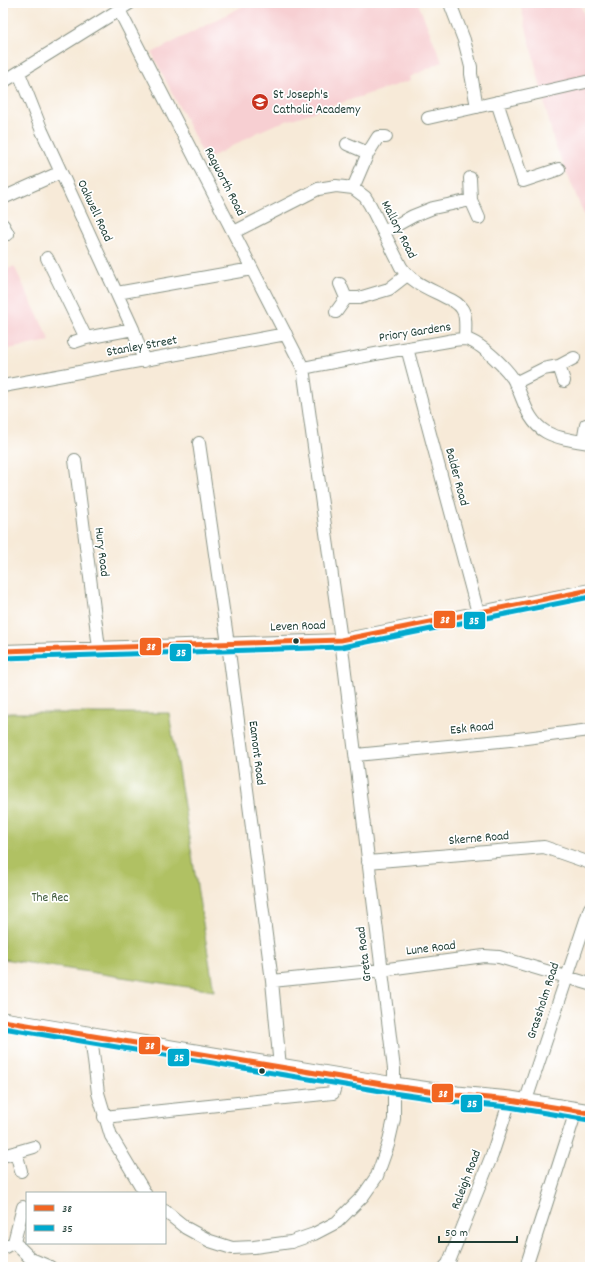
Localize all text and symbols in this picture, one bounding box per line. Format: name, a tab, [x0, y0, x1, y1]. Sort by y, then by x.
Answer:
place label: St Joseph's Catholic Academy	[273, 86, 361, 120]
school or university icon: St Joseph's Catholic Academy	[250, 92, 270, 112]
street label: Ragworth Road	[198, 144, 250, 220]
street label: Oakwell Road	[71, 177, 117, 245]
street label: Mallory Road	[375, 198, 421, 262]
street label: Priory Gardens	[378, 318, 452, 348]
street label: Stanley Street	[105, 331, 179, 363]
street label: Balder Road	[439, 446, 473, 508]
street label: Hury Road	[89, 526, 113, 578]
line badge: 38	[433, 610, 456, 629]
line badge: 35	[463, 611, 486, 630]
text: 38	[440, 613, 450, 629]
text: 35	[469, 614, 479, 630]
street label: Leven Road	[270, 617, 326, 637]
unlabelled marker	[291, 636, 301, 646]
line badge: 38	[139, 637, 162, 656]
text: 38	[146, 640, 156, 656]
line badge: 35	[169, 643, 192, 662]
text: 35	[176, 646, 186, 662]
street label: Esk Road	[449, 717, 495, 741]
street label: Eamont Road	[243, 720, 269, 786]
street label: Skerne Road	[448, 827, 510, 851]
park label: The Rec	[31, 889, 69, 908]
street label: Greta Road	[352, 925, 378, 983]
street label: Lune Road	[405, 937, 457, 961]
street label: Grassholm Road	[523, 960, 565, 1042]
line badge: 38	[138, 1036, 161, 1055]
text: 38	[145, 1039, 155, 1055]
line badge: 35	[167, 1048, 190, 1067]
text: 35	[174, 1051, 184, 1067]
unlabelled marker	[257, 1066, 267, 1076]
line badge: 38	[431, 1083, 454, 1103]
text: 38	[438, 1087, 448, 1103]
line badge: 35	[460, 1094, 483, 1113]
text: 35	[467, 1097, 477, 1113]
street label: Raleigh Road	[447, 1147, 487, 1213]
legend	[26, 1192, 166, 1244]
text: 38	[62, 1201, 72, 1218]
scale bar	[439, 1218, 517, 1244]
text: 35	[62, 1221, 73, 1238]
text: 50 m	[445, 1225, 468, 1242]

